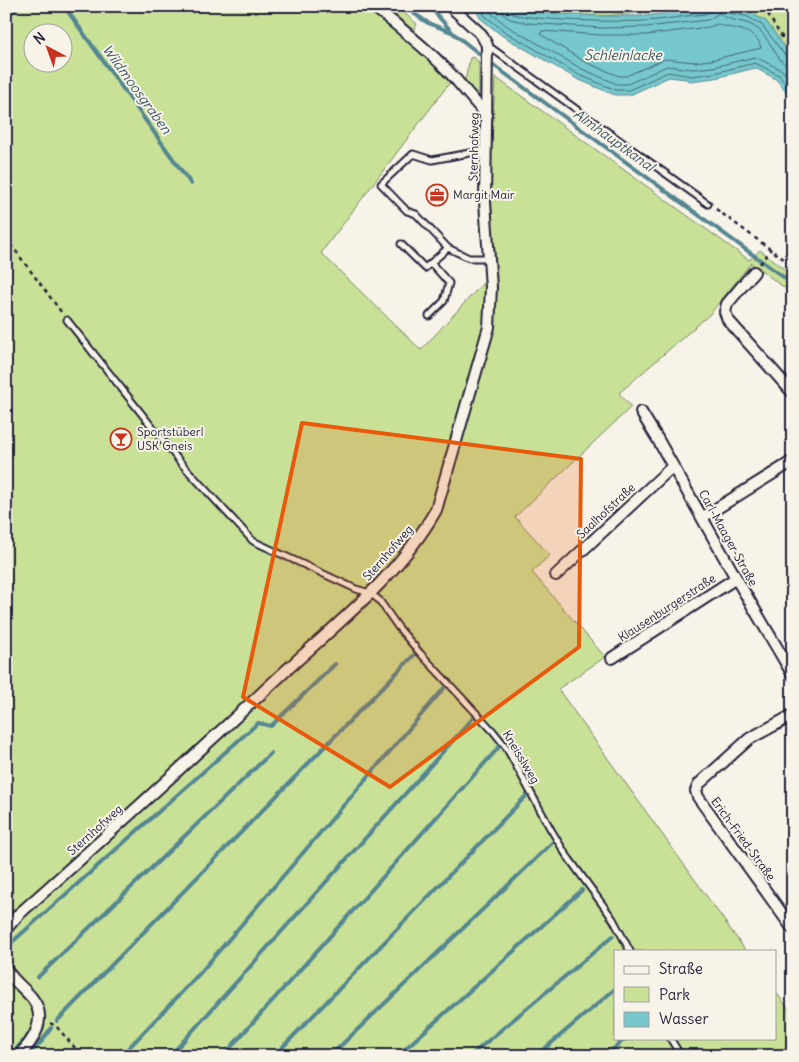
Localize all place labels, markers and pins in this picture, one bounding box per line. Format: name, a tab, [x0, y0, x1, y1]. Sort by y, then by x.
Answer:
office icon: Margit Mair	[425, 183, 449, 207]
place label: Margit Mair	[453, 187, 515, 202]
place label: Sportstüberl USK Gneis	[137, 424, 203, 453]
bar icon: Sportstüberl USK Gneis	[109, 427, 133, 451]

